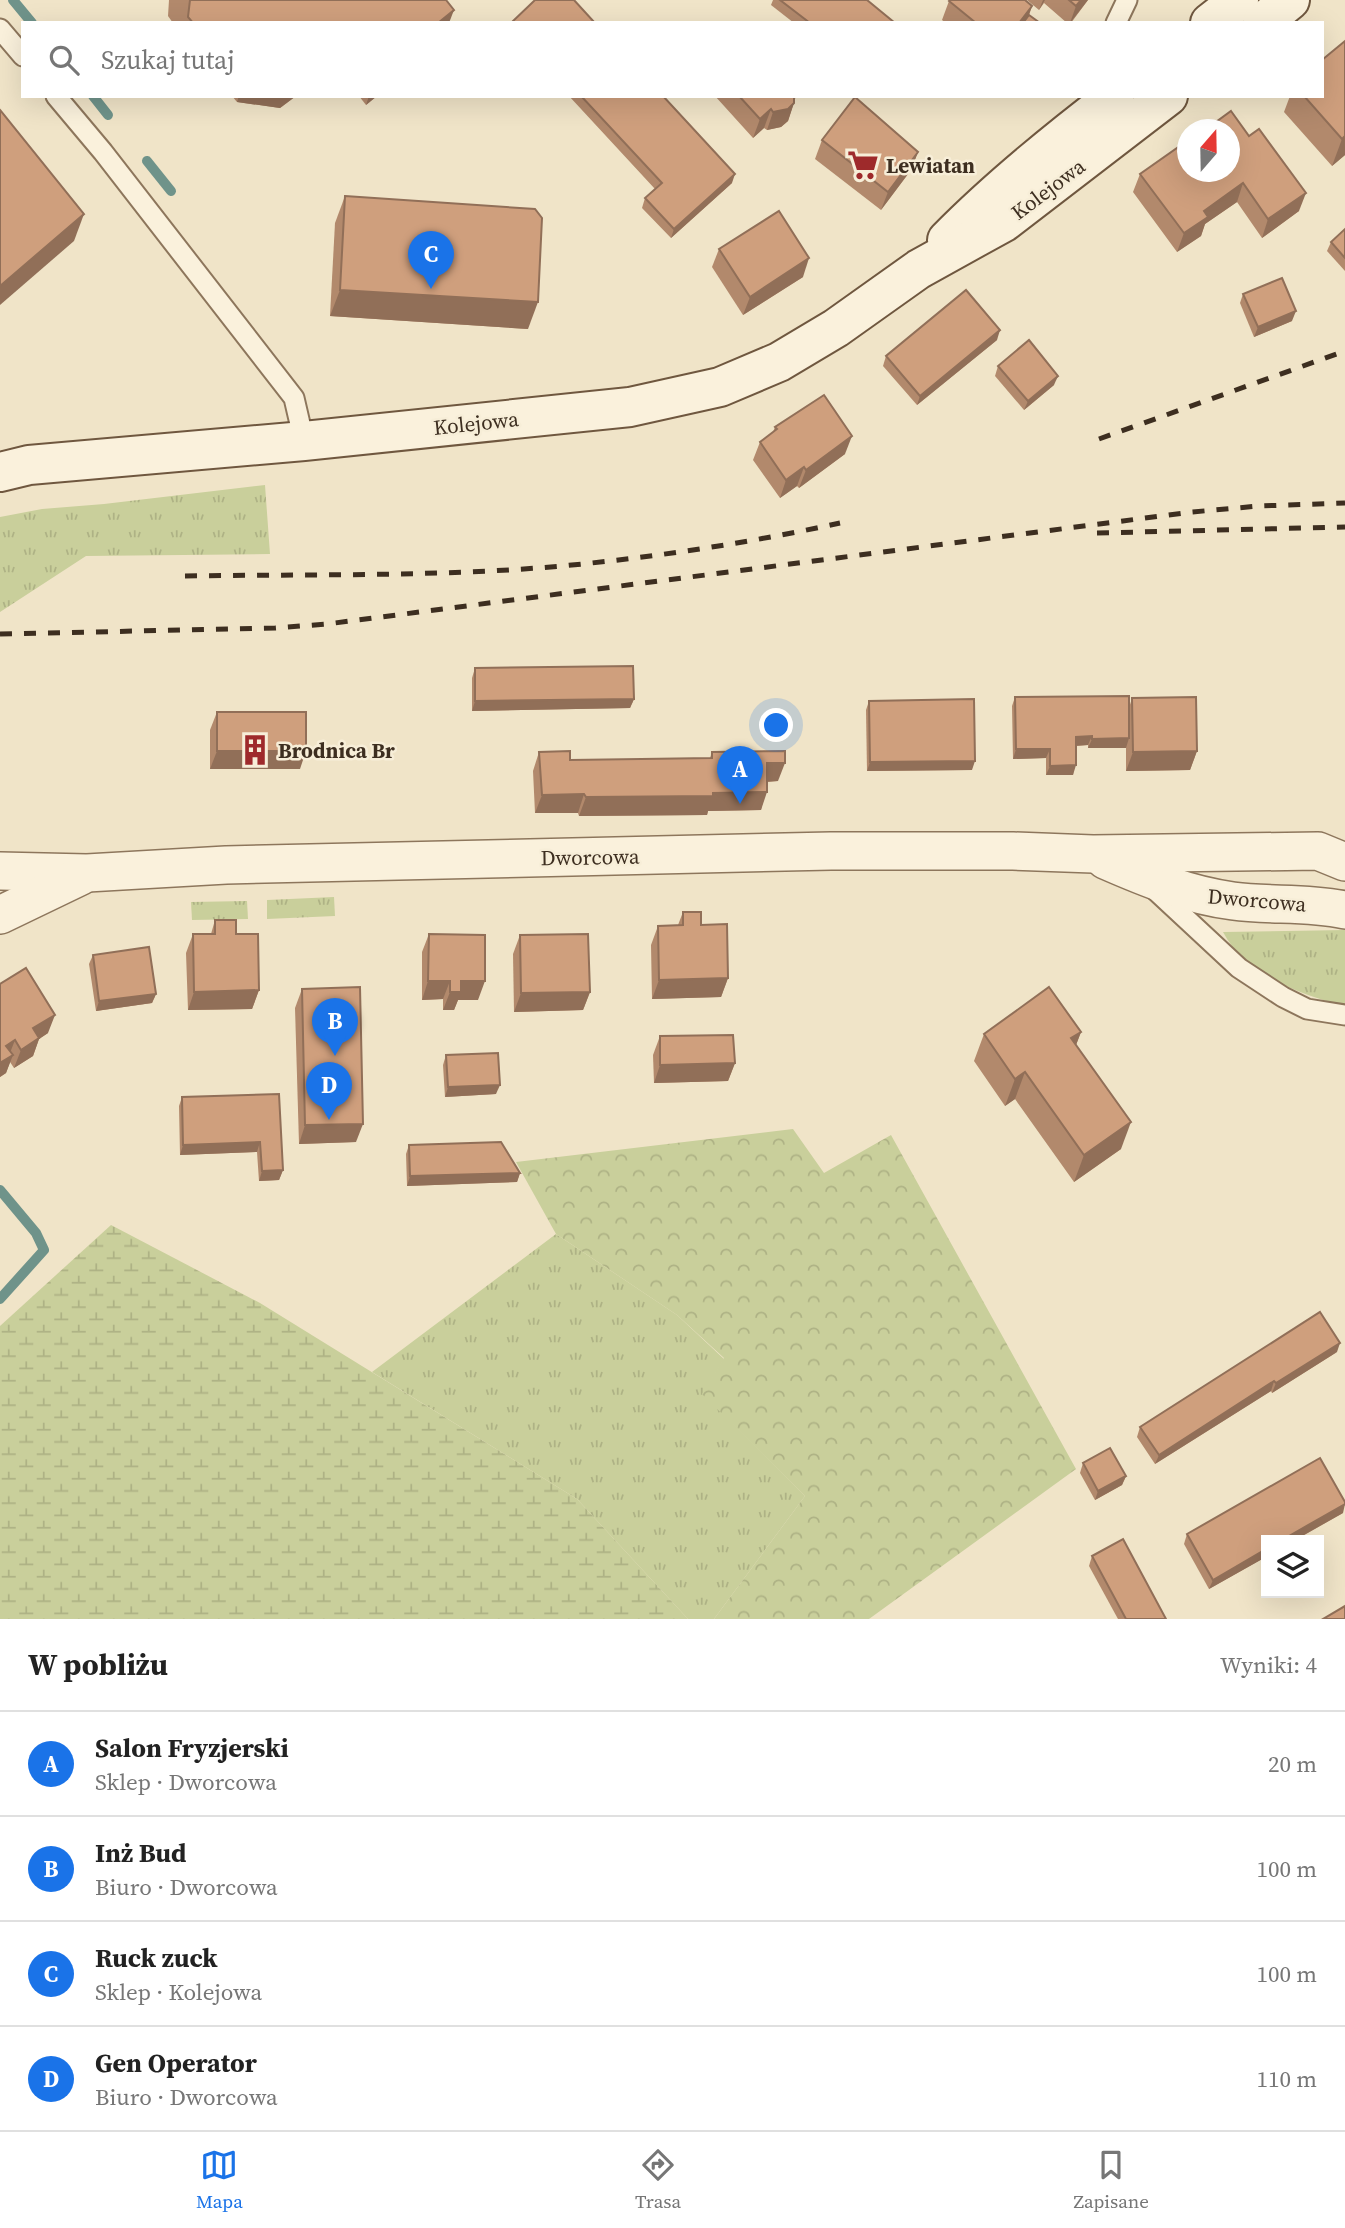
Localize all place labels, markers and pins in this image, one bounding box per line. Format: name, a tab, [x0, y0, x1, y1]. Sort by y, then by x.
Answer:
supermarket icon: Lewiatan	[846, 148, 880, 182]
place label: Lewiatan	[886, 151, 975, 180]
pin: C	[408, 231, 454, 289]
building icon: Brodnica Br	[238, 733, 272, 767]
place label: Brodnica Br	[278, 736, 395, 765]
pin: A	[717, 746, 763, 804]
pin: B	[312, 998, 358, 1056]
pin: D	[306, 1062, 352, 1120]

